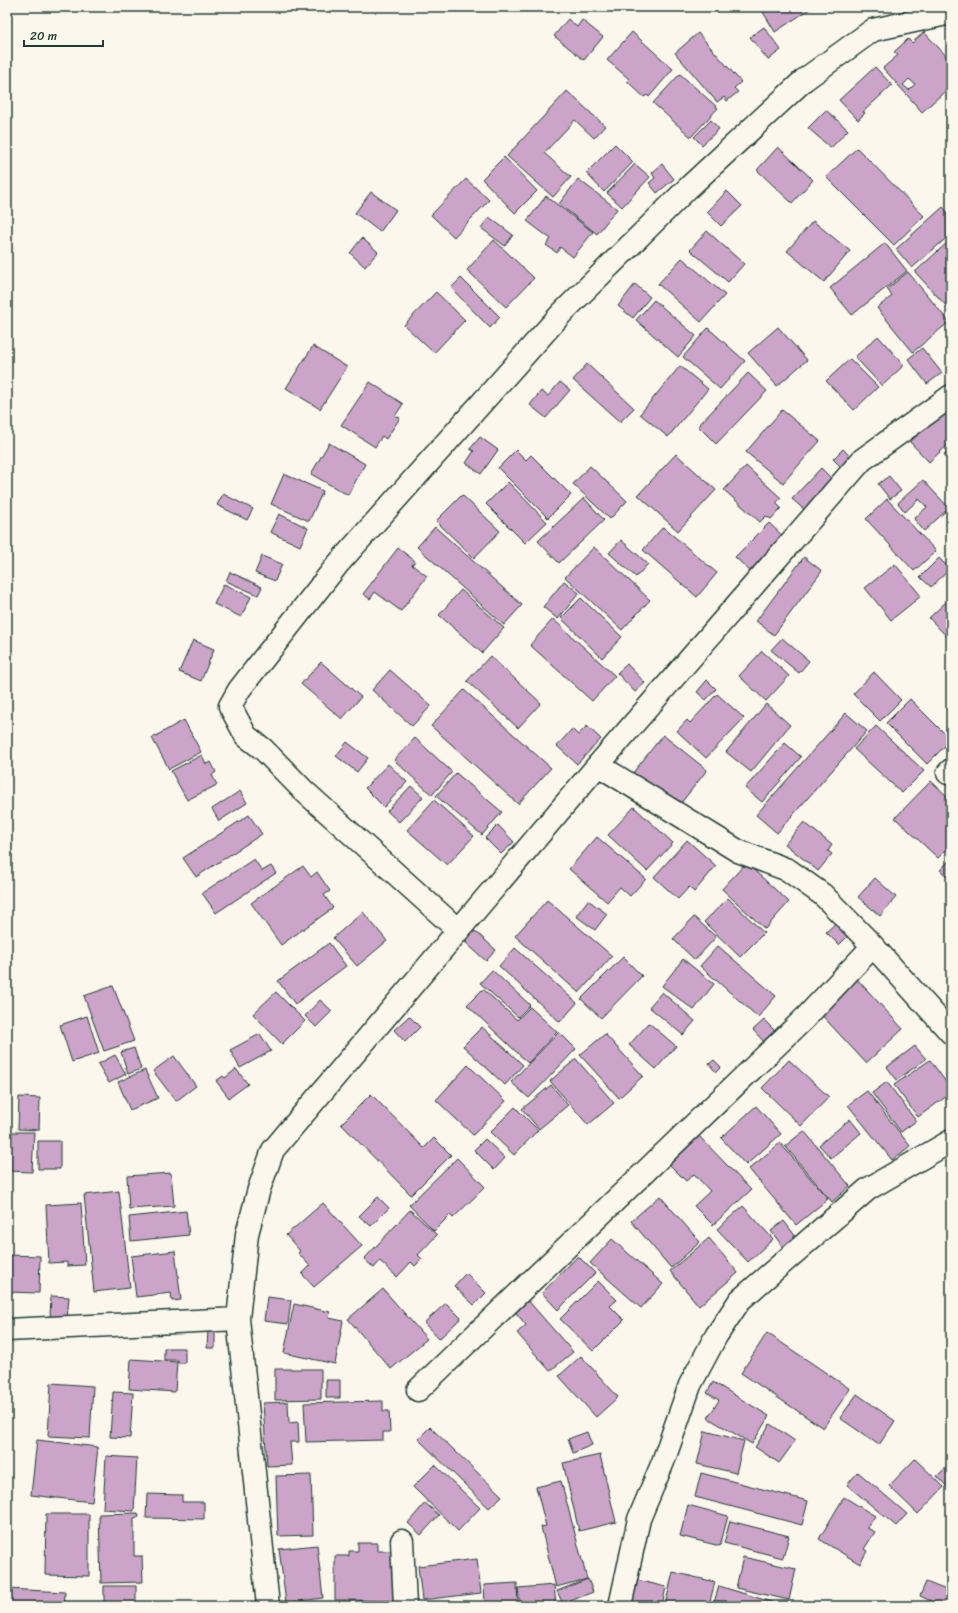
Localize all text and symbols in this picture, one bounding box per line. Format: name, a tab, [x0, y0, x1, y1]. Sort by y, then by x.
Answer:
scale bar	[24, 22, 103, 48]
text: 20 m	[30, 25, 57, 47]

